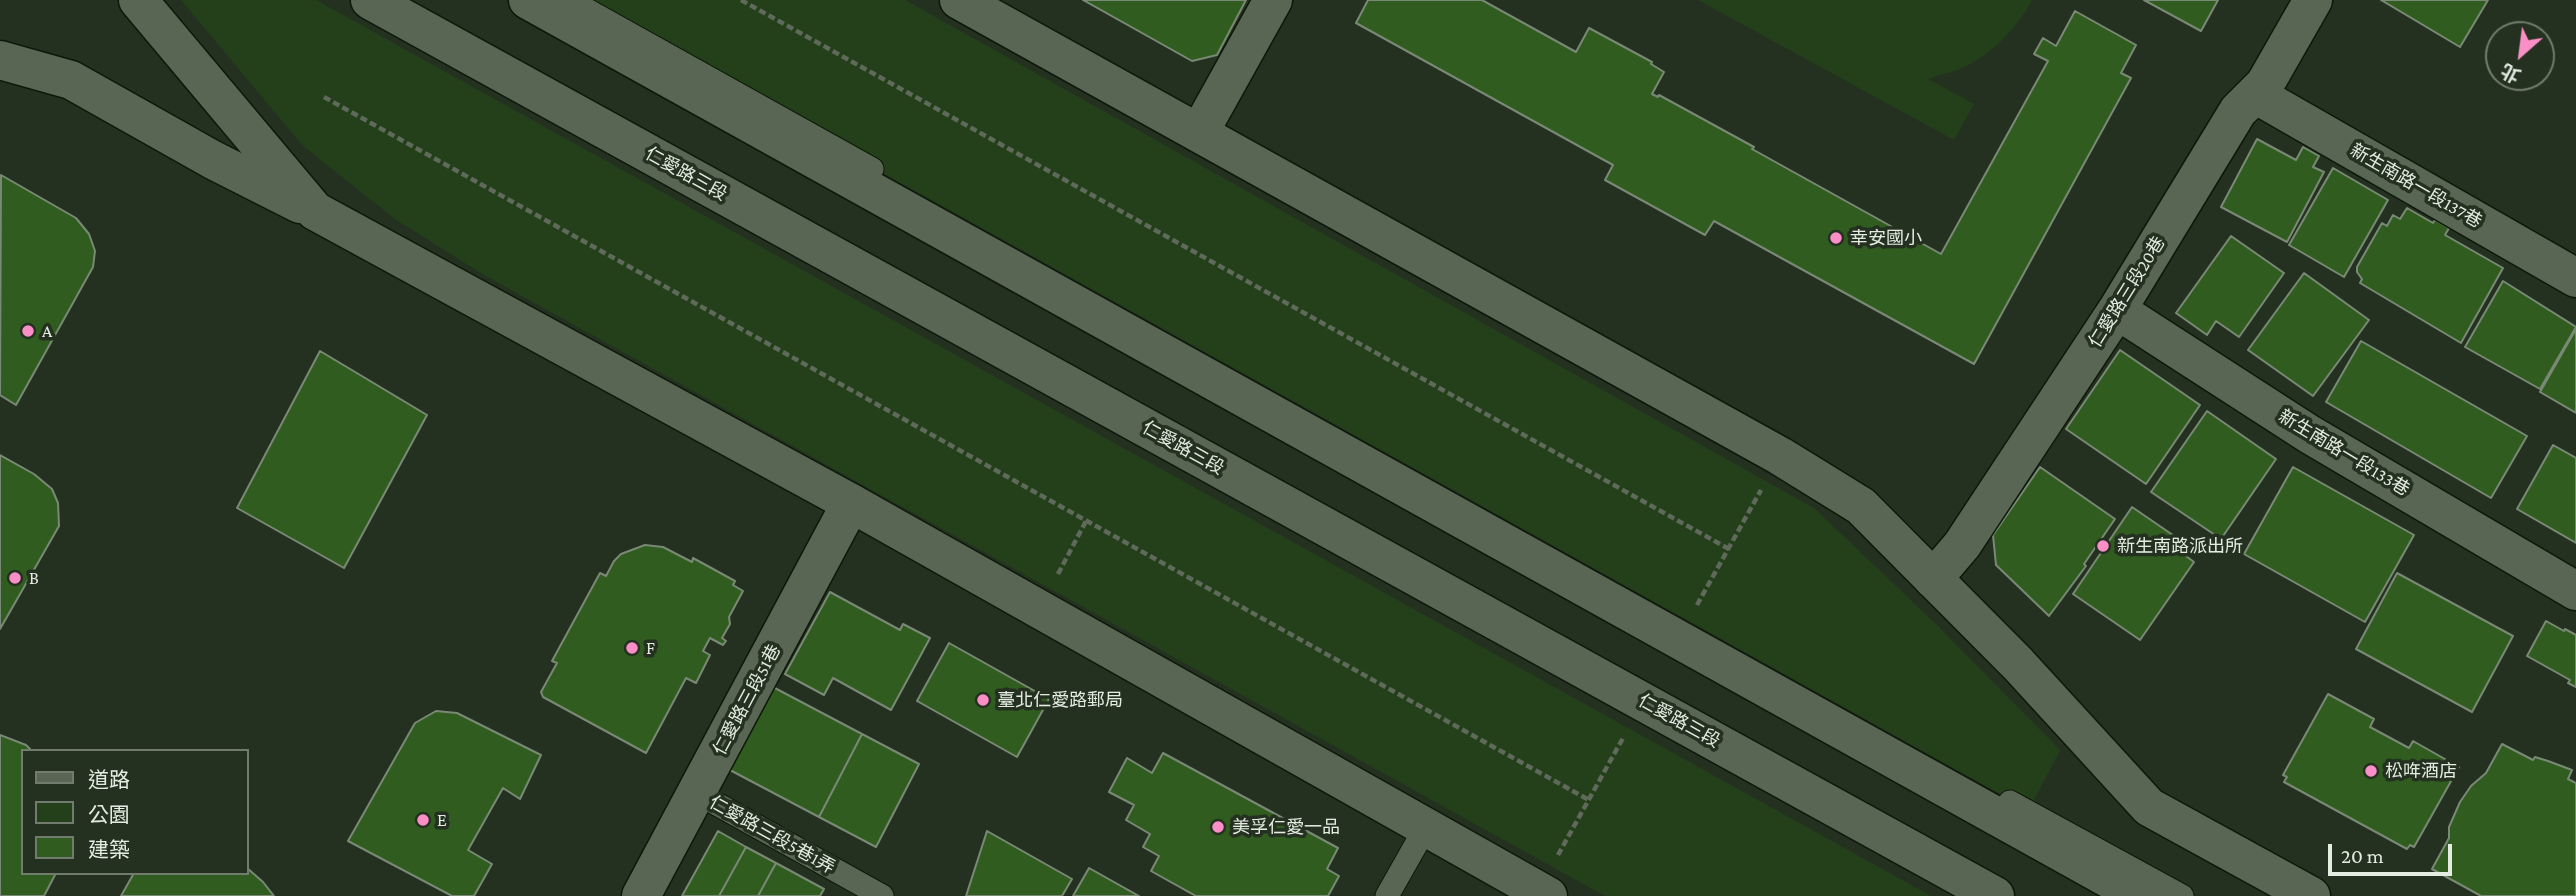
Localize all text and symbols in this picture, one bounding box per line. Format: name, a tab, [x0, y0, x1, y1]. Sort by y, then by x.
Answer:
north arrow	[2485, 21, 2555, 91]
text: 北	[2498, 59, 2524, 87]
street label: 新生南路一段137巷	[2346, 139, 2486, 233]
street label: 仁愛路三段	[641, 143, 731, 205]
place label: 幸安國小	[1850, 227, 1922, 249]
marker: 幸安國小	[1828, 230, 1844, 246]
street label: 仁愛路三段20巷	[2084, 233, 2170, 351]
place label: A	[42, 320, 52, 342]
marker: A	[20, 323, 36, 339]
street label: 新生南路一段133巷	[2275, 405, 2413, 501]
street label: 仁愛路三段	[1138, 417, 1228, 479]
place label: 新生南路派出所	[2117, 535, 2243, 557]
marker: 新生南路派出所	[2095, 538, 2111, 554]
place label: B	[29, 567, 39, 589]
marker: B	[7, 570, 23, 586]
place label: F	[646, 637, 655, 659]
marker: F	[624, 640, 640, 656]
street label: 仁愛路三段51巷	[709, 641, 785, 759]
place label: 臺北仁愛路郵局	[997, 689, 1123, 711]
street label: 仁愛路三段	[1634, 690, 1724, 752]
marker: 臺北仁愛路郵局	[975, 692, 991, 708]
legend	[21, 749, 248, 875]
place label: 松哖酒店	[2385, 760, 2457, 782]
marker: 松哖酒店	[2363, 763, 2379, 779]
text: 道路	[88, 768, 130, 792]
street label: 仁愛路三段5巷1弄	[705, 792, 839, 878]
text: 公園	[88, 803, 130, 827]
place label: E	[437, 809, 447, 831]
marker: E	[415, 812, 431, 828]
place label: 美孚仁愛一品	[1232, 816, 1340, 838]
marker: 美孚仁愛一品	[1210, 819, 1226, 835]
scale bar	[2331, 830, 2455, 874]
text: 建築	[88, 838, 130, 862]
text: 20 m	[2341, 844, 2384, 868]

